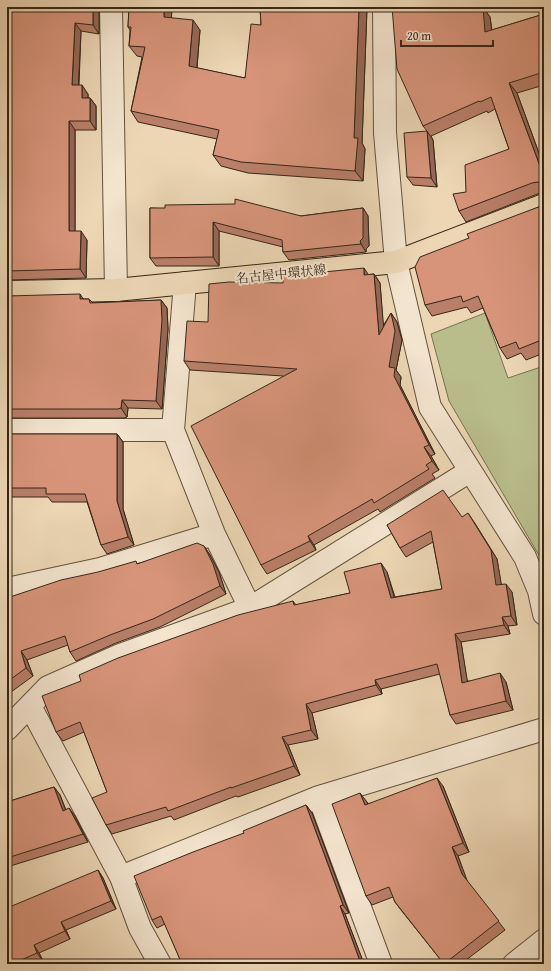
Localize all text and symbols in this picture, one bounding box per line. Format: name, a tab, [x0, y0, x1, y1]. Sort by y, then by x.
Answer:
scale bar	[401, 22, 493, 48]
text: 20 m	[407, 27, 431, 44]
street label: 名古屋中環状線	[235, 260, 327, 288]

